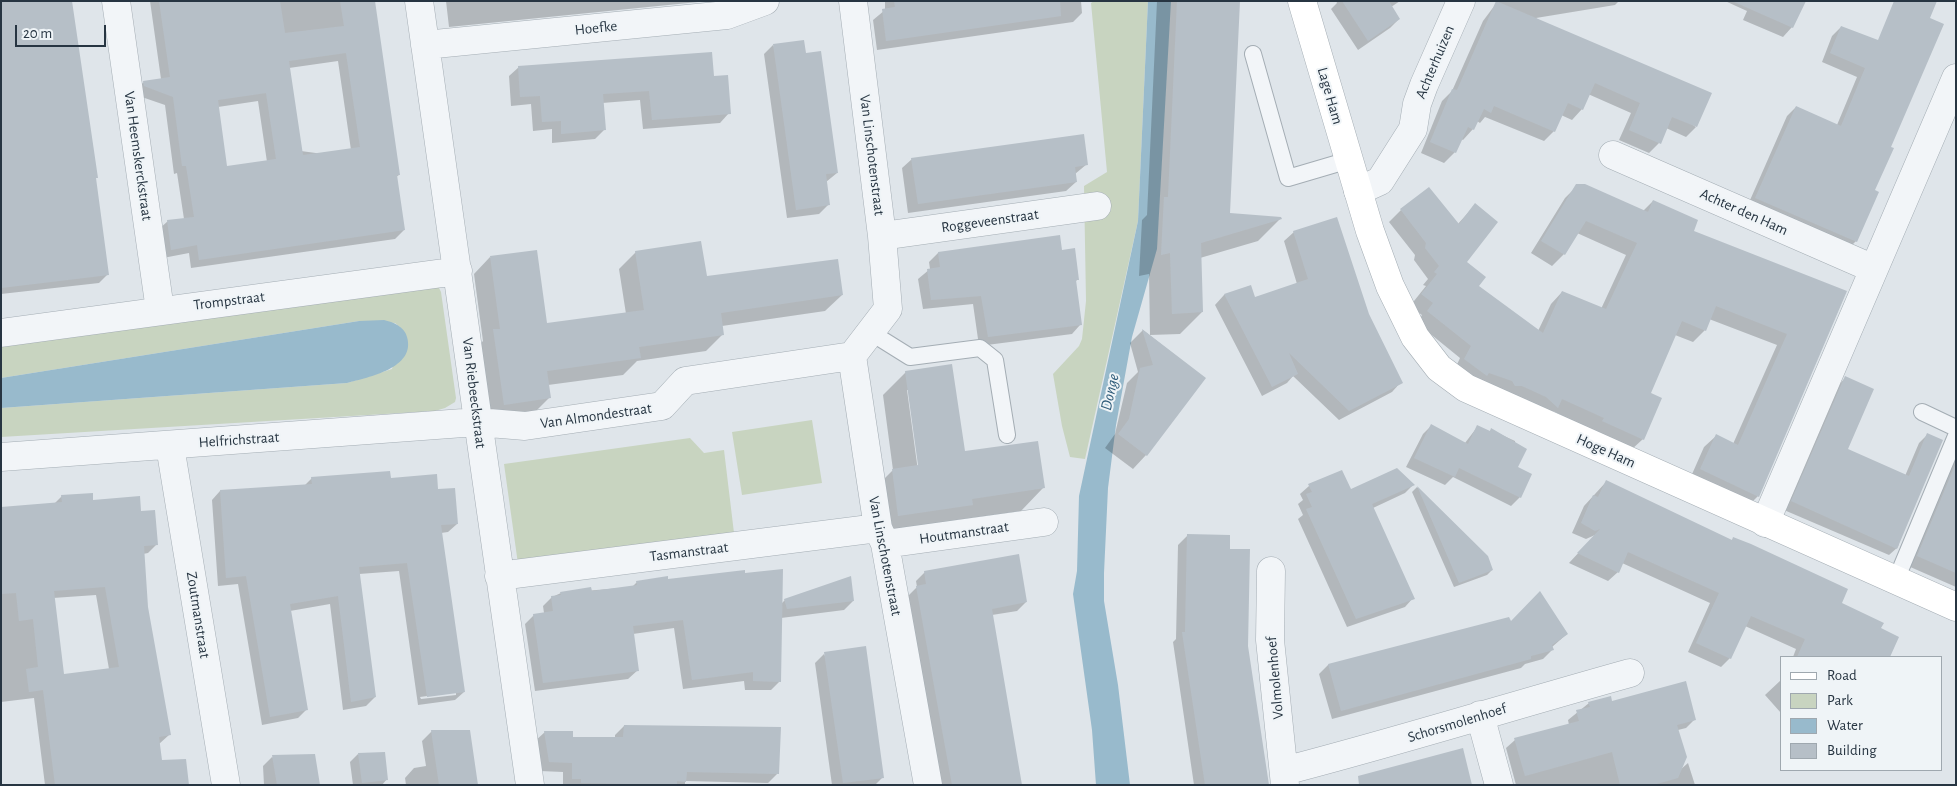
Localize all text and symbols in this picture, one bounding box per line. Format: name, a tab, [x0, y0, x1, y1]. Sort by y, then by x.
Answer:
scale bar	[18, 15, 109, 47]
street label: Hoefke	[574, 17, 618, 39]
street label: Achterhuizen	[1411, 23, 1459, 101]
text: 20 m	[23, 26, 52, 41]
street label: Lage Ham	[1313, 65, 1347, 127]
street label: Van Heemskerckstraat	[120, 90, 156, 222]
street label: Van Linschotenstraat	[856, 94, 888, 216]
street label: Achter den Ham	[1697, 185, 1791, 239]
street label: Roggeveenstraat	[940, 205, 1040, 237]
street label: Trompstraat	[192, 288, 266, 314]
street label: Van Riebeeckstraat	[458, 337, 490, 449]
water label: Donge	[1096, 372, 1124, 412]
street label: Van Almondestraat	[539, 399, 653, 433]
street label: Helfrichstraat	[198, 428, 280, 452]
street label: Hoge Ham	[1574, 430, 1638, 472]
street label: Van Linschotenstraat	[865, 495, 905, 617]
street label: Houtmanstraat	[918, 518, 1010, 548]
street label: Tasmanstraat	[649, 538, 729, 566]
street label: Zoutmanstraat	[182, 570, 214, 660]
street label: Volmolenhoef	[1262, 636, 1288, 720]
legend	[1780, 656, 1942, 771]
text: Road	[1827, 668, 1857, 683]
text: Park	[1827, 693, 1853, 708]
street label: Schorsmolenhoef	[1405, 699, 1509, 747]
text: Water	[1827, 718, 1863, 733]
text: Building	[1827, 743, 1877, 758]

